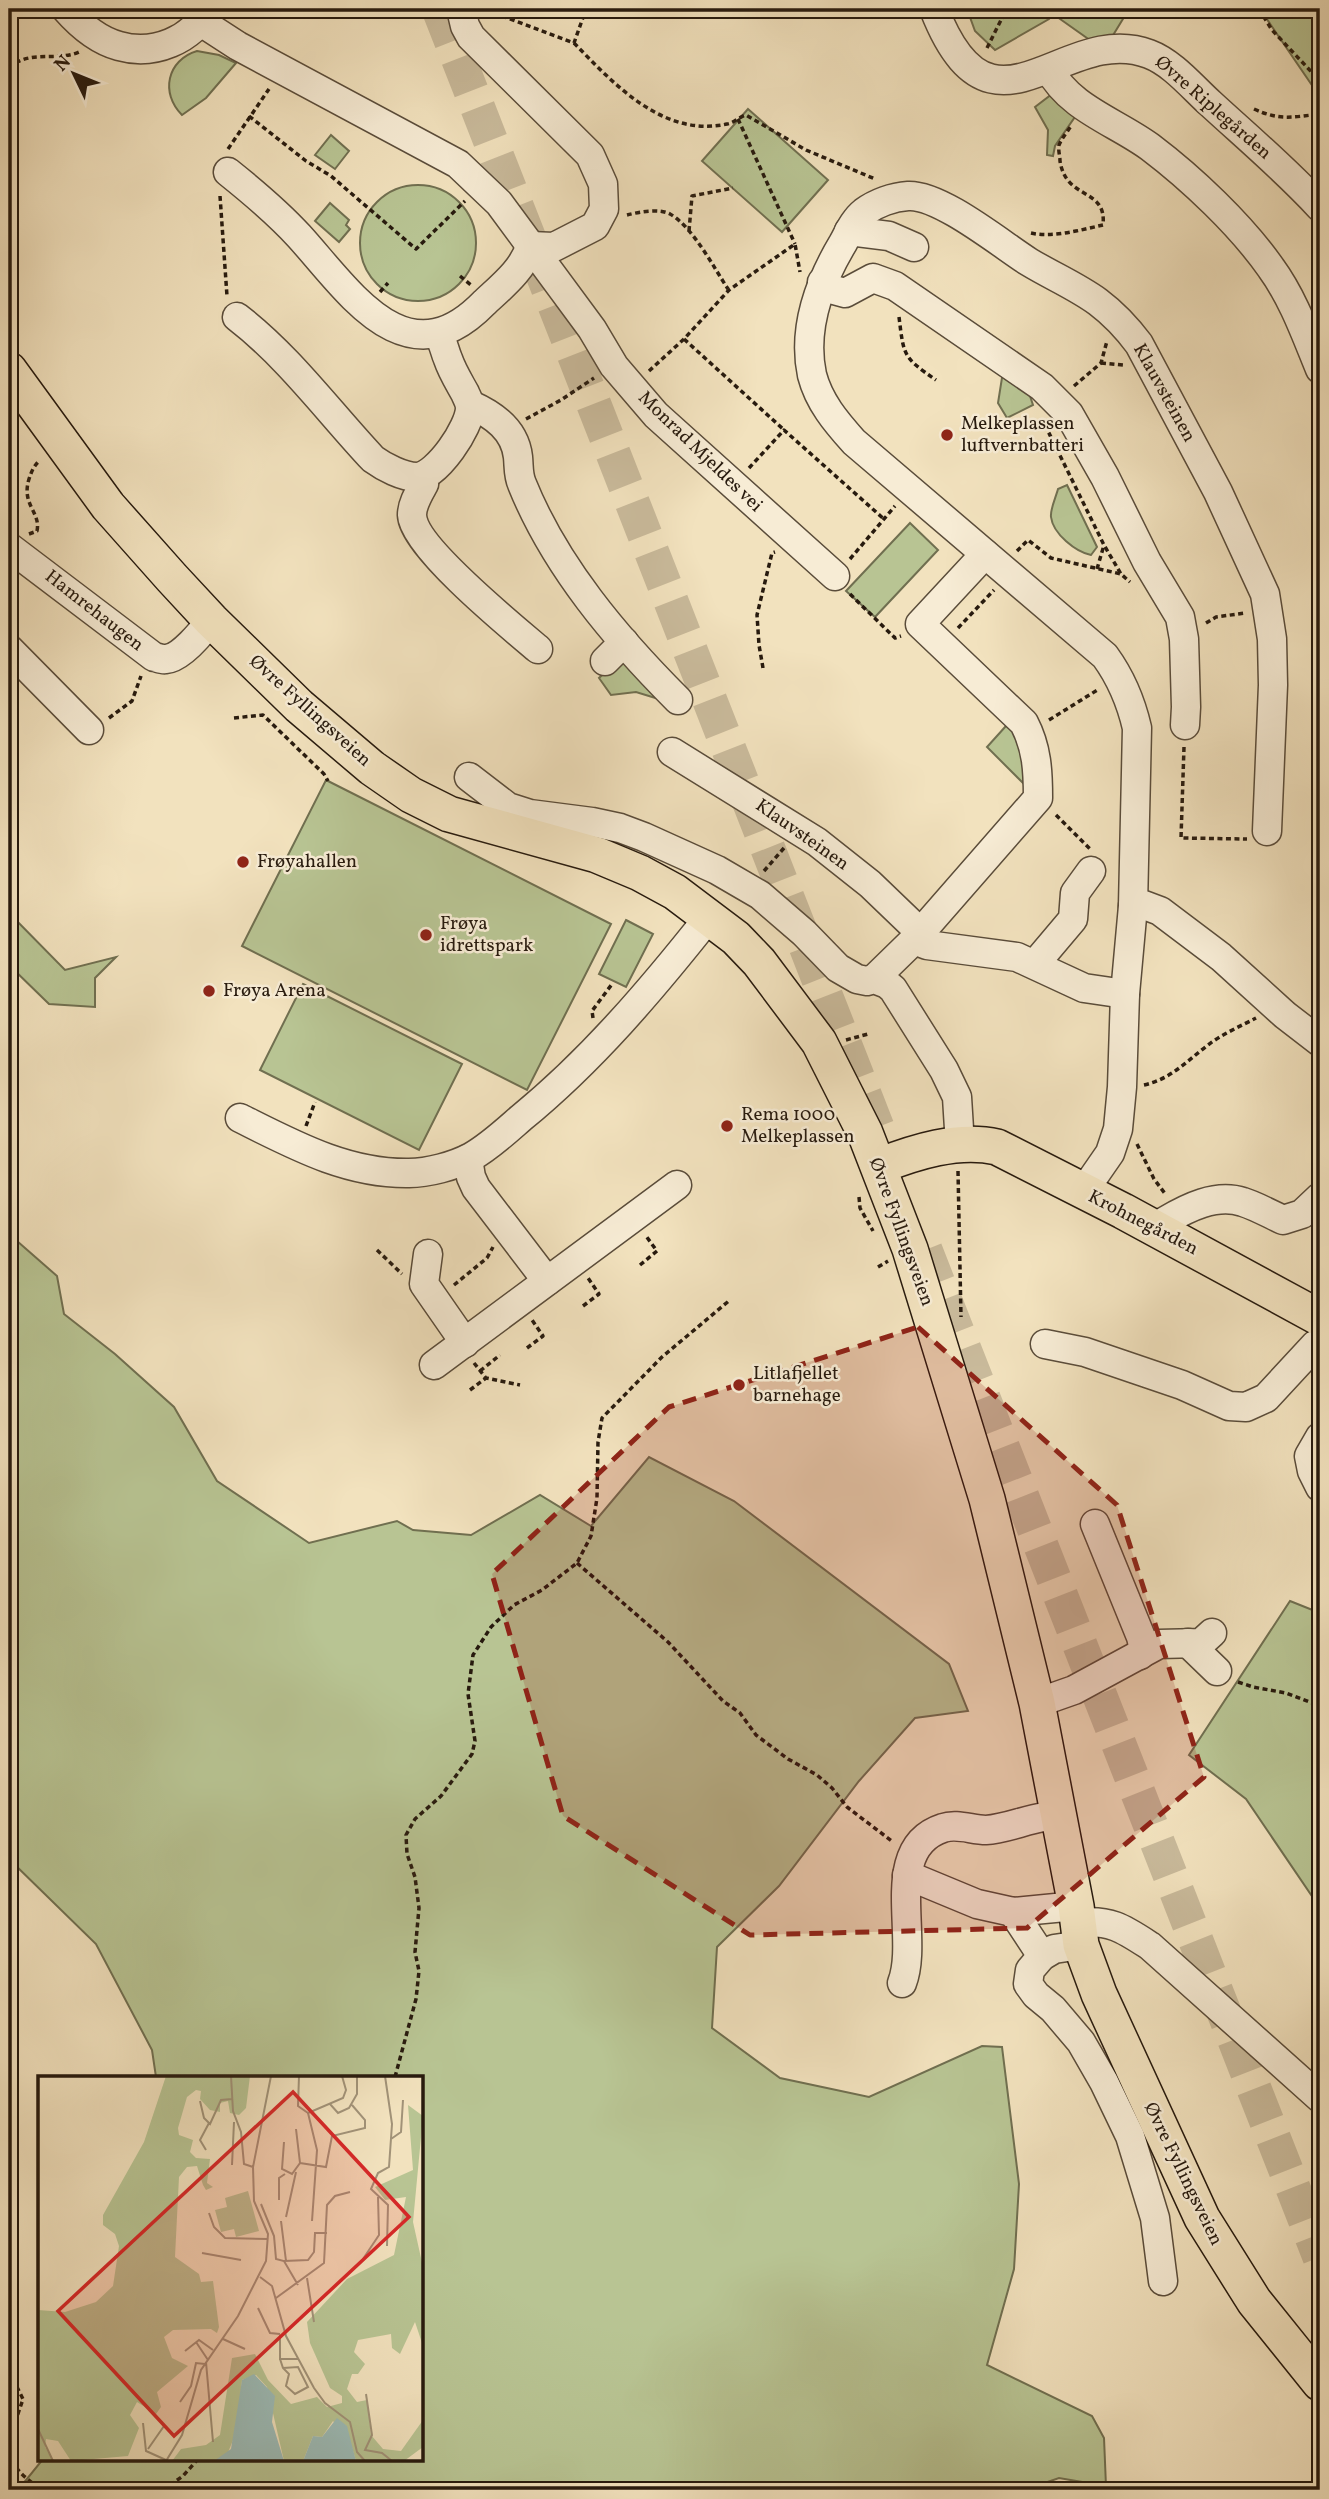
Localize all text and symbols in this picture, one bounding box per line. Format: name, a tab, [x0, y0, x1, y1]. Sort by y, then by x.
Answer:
north arrow	[38, 38, 108, 108]
text: N	[49, 50, 77, 78]
street label: Øvre Riplegården	[1149, 50, 1277, 166]
street label: Klauvsteinen	[1126, 339, 1202, 447]
street label: Monrad Mjeldes vei	[632, 386, 768, 519]
place label: Melkeplassen luftvernbatteri	[961, 411, 1084, 459]
marker: Melkeplassen luftvernbatteri	[939, 427, 955, 443]
street label: Hamrehaugen	[39, 564, 149, 658]
street label: Øvre Fyllingsveien	[243, 649, 377, 773]
street label: Klauvsteinen	[750, 793, 854, 877]
place label: Frøyahallen	[257, 849, 357, 875]
marker: Frøyahallen	[235, 854, 251, 870]
place label: Frøya idrettspark	[440, 911, 533, 959]
marker: Frøya idrettspark	[418, 927, 434, 943]
place label: Frøya Arena	[223, 978, 326, 1004]
marker: Frøya Arena	[201, 983, 217, 999]
place label: Rema 1000 Melkeplassen	[741, 1102, 855, 1150]
marker: Rema 1000 Melkeplassen	[719, 1118, 735, 1134]
street label: Øvre Fyllingsveien	[862, 1154, 940, 1310]
street label: Krohnegården	[1083, 1184, 1203, 1262]
place label: Litlafjellet barnehage	[753, 1361, 841, 1409]
marker: Litlafjellet barnehage	[731, 1377, 747, 1393]
inset map	[38, 2076, 424, 2460]
street label: Øvre Fyllingsveien	[1137, 2098, 1229, 2250]

